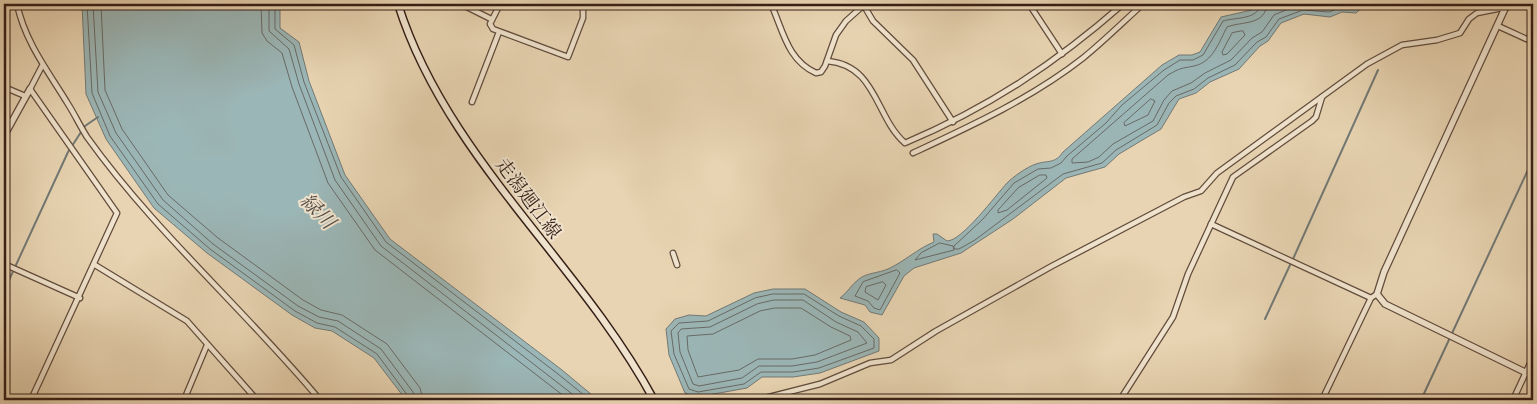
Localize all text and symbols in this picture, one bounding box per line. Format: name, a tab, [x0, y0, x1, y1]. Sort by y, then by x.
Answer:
street label: 走潟廻江線	[490, 153, 566, 244]
water label: 緑川	[294, 189, 341, 237]

